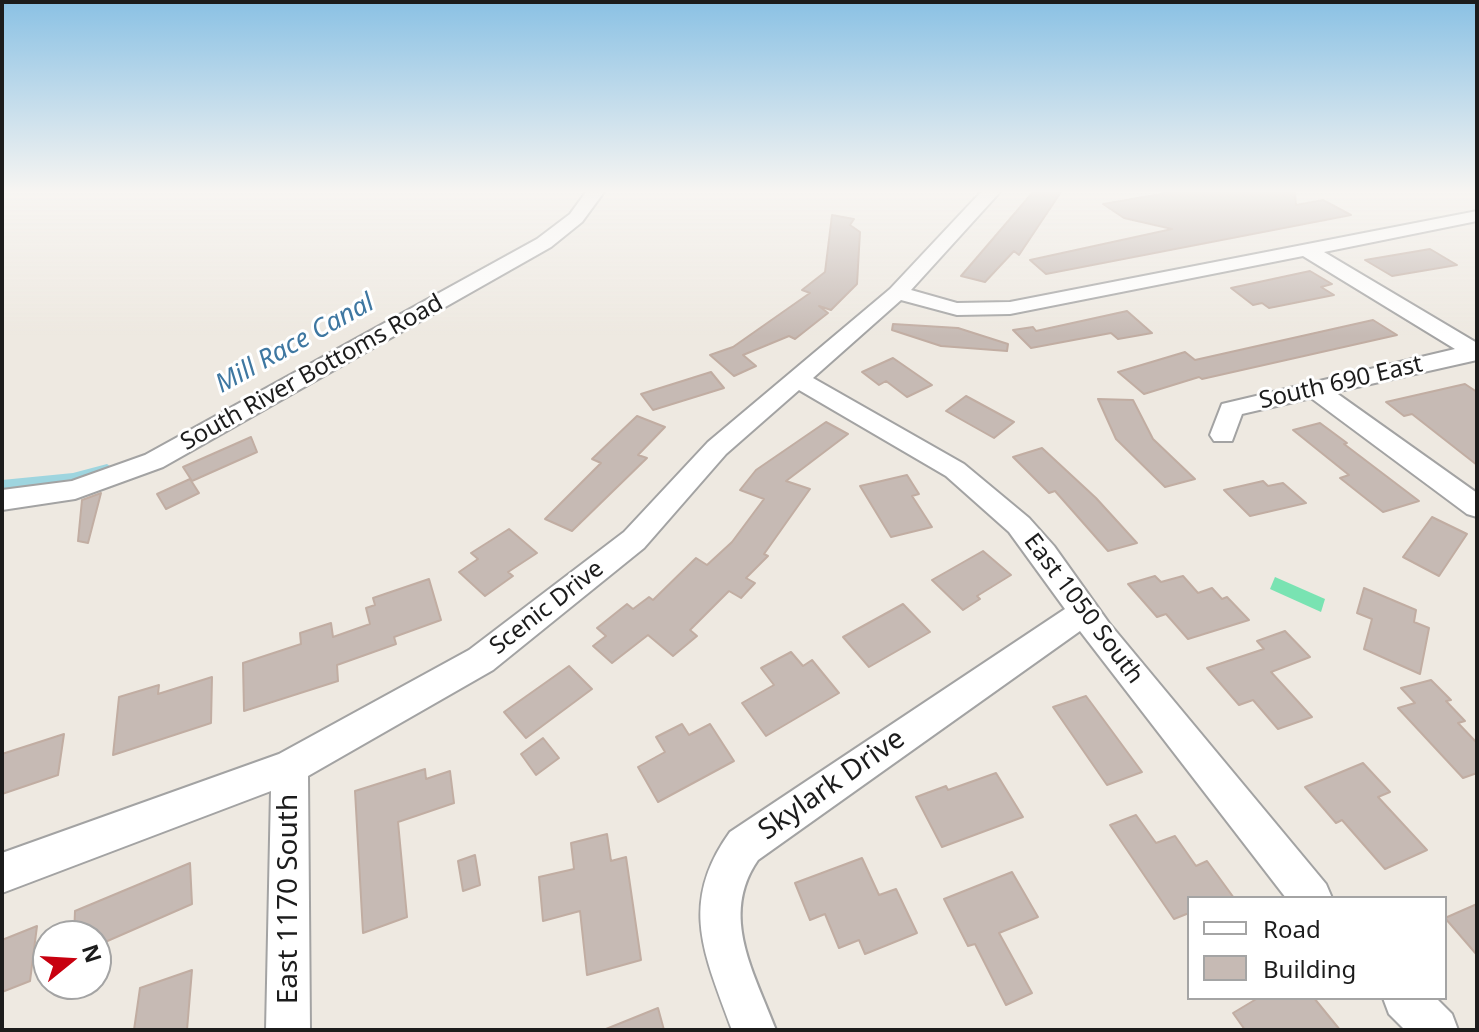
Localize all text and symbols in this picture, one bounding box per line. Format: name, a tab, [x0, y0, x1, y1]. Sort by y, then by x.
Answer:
water label: Mill Race Canal	[210, 288, 380, 400]
street label: South River Bottoms Road	[176, 289, 448, 457]
street label: South 690 East	[1257, 350, 1425, 416]
street label: East 1050 South	[1017, 528, 1149, 690]
street label: Scenic Drive	[484, 555, 610, 661]
street label: Skylark Drive	[753, 722, 911, 848]
street label: East 1170 South	[272, 794, 306, 1004]
legend	[1187, 896, 1447, 1000]
text: Road	[1263, 912, 1321, 945]
north arrow	[32, 920, 112, 1000]
text: N	[76, 940, 110, 966]
text: Building	[1263, 952, 1356, 985]

